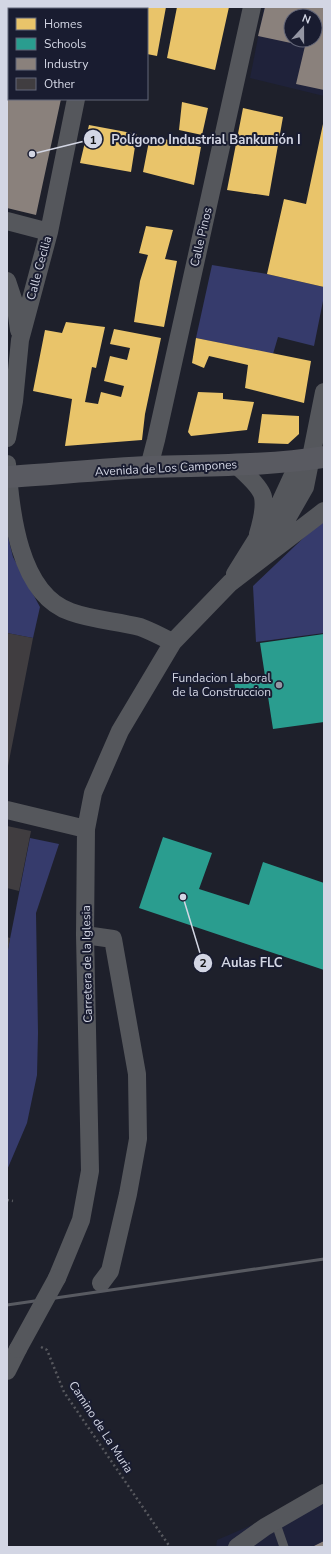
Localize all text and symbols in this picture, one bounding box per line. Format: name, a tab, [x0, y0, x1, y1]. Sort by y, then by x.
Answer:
legend	[8, 8, 148, 100]
north arrow	[283, 8, 323, 48]
text: N	[300, 11, 313, 28]
text: Homes	[44, 16, 82, 32]
text: Schools	[44, 36, 87, 52]
text: Industry	[44, 56, 89, 72]
text: Other	[44, 76, 76, 92]
callout: Polígono Industrial Bankunión I	[83, 127, 308, 152]
text: Polígono Industrial Bankunión I	[111, 131, 301, 149]
text: 1	[89, 132, 97, 148]
street label: Calle Pinos	[186, 206, 216, 268]
street label: Calle Cecilia	[23, 234, 55, 302]
street label: Avenida de Los Campones	[94, 456, 238, 480]
place label: Fundacion Laboral de la Construccion	[172, 670, 271, 700]
marker: Fundacion Laboral de la Construccion	[274, 680, 284, 690]
street label: Carretera de la Iglesia	[78, 905, 96, 1023]
callout: Aulas FLC	[193, 950, 290, 975]
text: Aulas FLC	[221, 954, 283, 972]
text: 2	[199, 955, 207, 971]
street label: Camino de La Muria	[65, 1378, 137, 1476]

